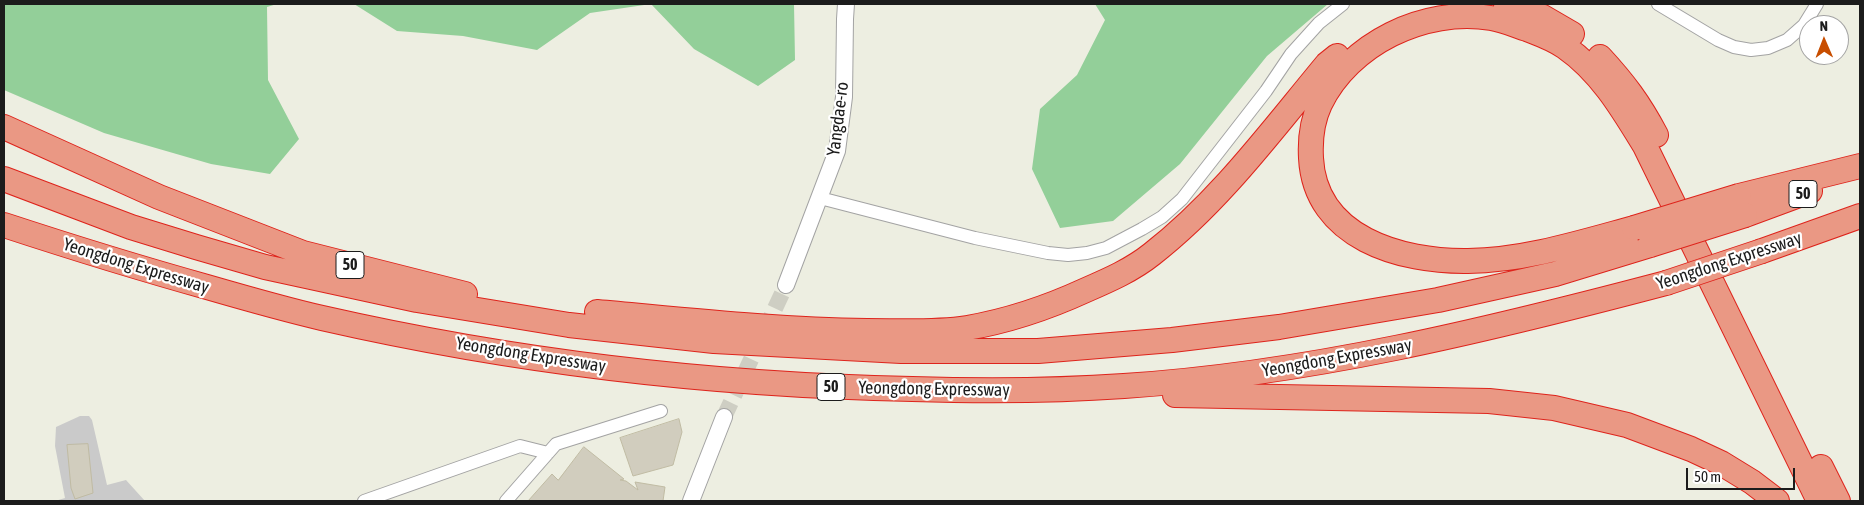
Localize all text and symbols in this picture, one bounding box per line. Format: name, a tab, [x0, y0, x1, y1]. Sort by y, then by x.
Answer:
north arrow	[1799, 15, 1849, 65]
text: N	[1819, 18, 1828, 34]
street label: Yangdae-ro	[823, 81, 853, 157]
road number: 50	[1789, 180, 1817, 208]
street label: Yeongdong Expressway	[1654, 227, 1804, 295]
street label: Yeongdong Expressway	[60, 234, 212, 298]
road number: 50	[336, 252, 364, 278]
street label: Yeongdong Expressway	[454, 332, 608, 378]
street label: Yeongdong Expressway	[1261, 334, 1413, 382]
road number: 50	[817, 374, 845, 401]
street label: Yeongdong Expressway	[858, 377, 1010, 401]
scale bar	[1689, 458, 1798, 490]
text: 50 m	[1694, 468, 1721, 485]

